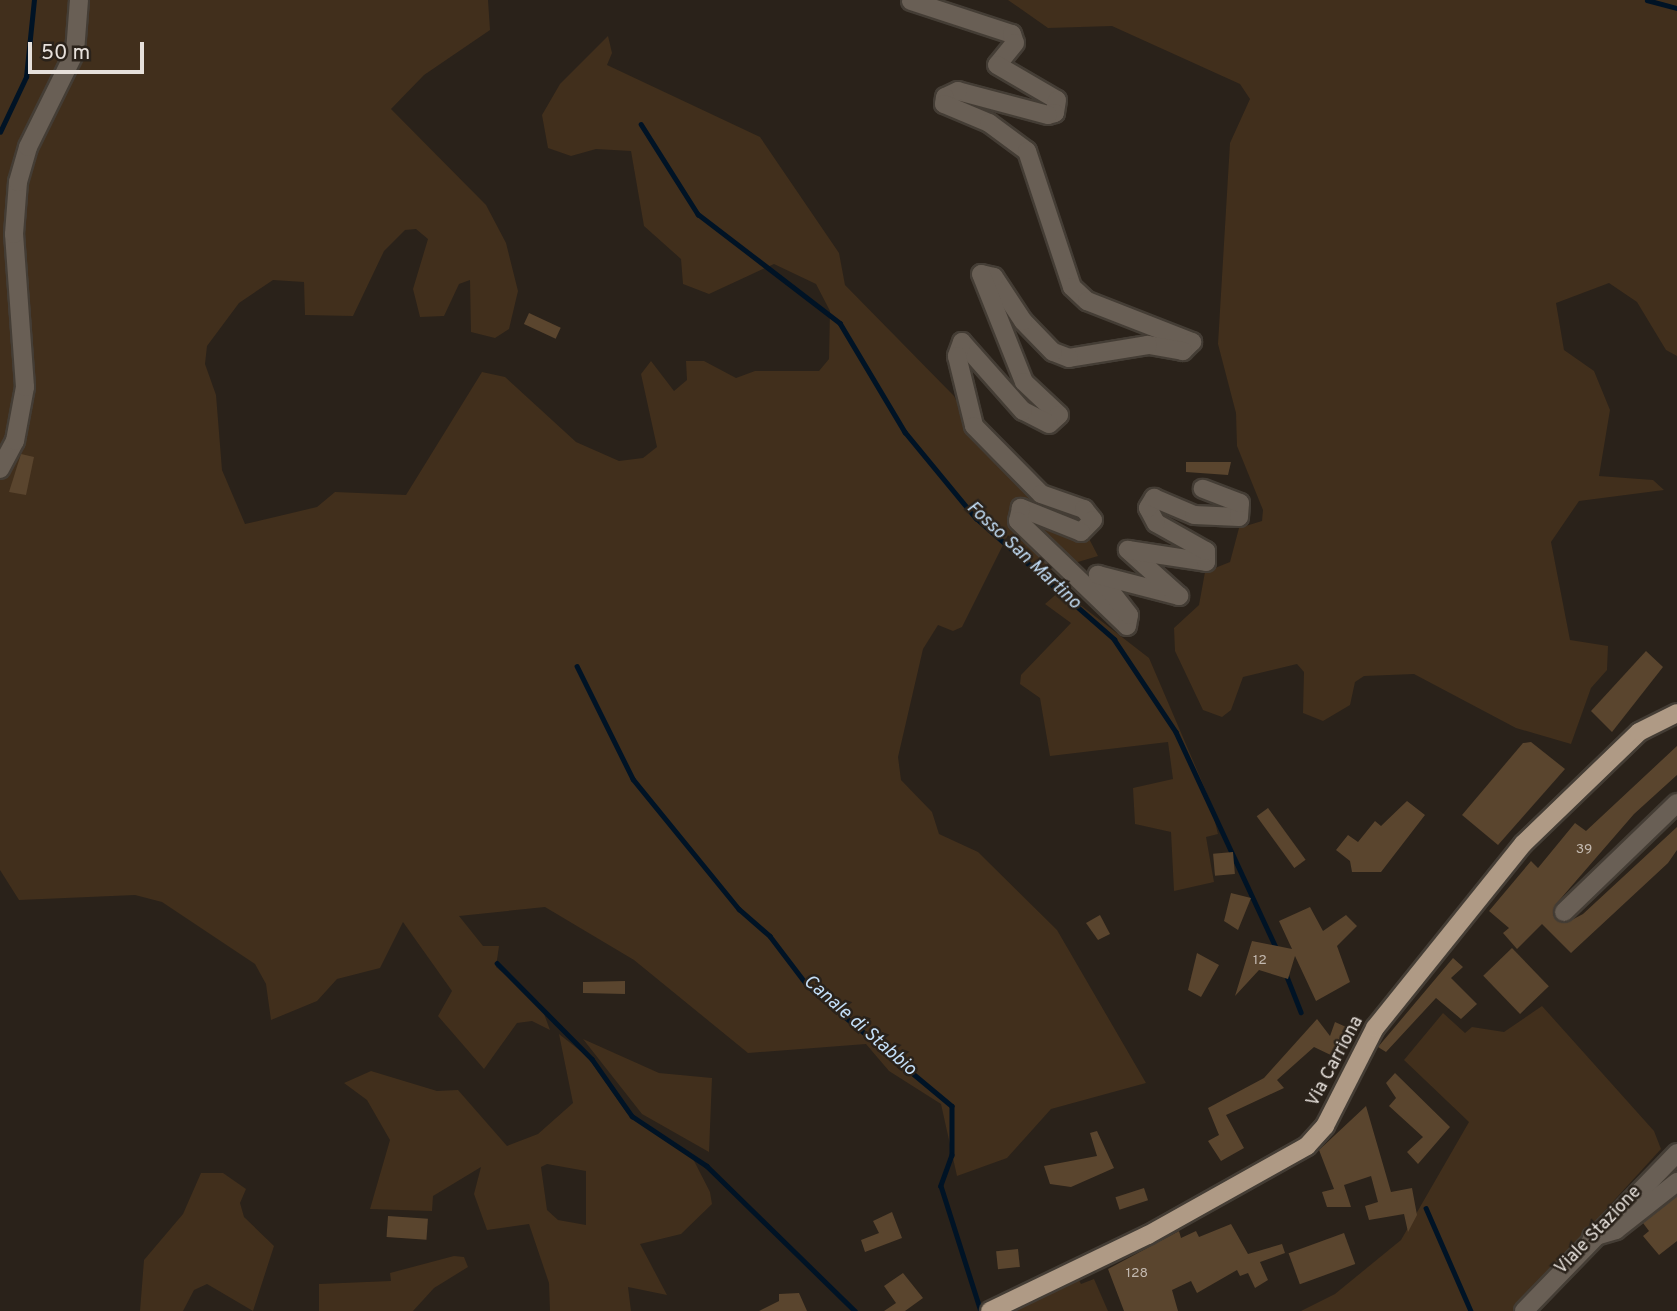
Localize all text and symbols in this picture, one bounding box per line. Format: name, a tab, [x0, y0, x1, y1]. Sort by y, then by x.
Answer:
scale bar	[32, 28, 147, 72]
text: 50 m	[41, 40, 90, 67]
water label: Fosso San Martino	[961, 497, 1085, 615]
house number: 39	[1576, 842, 1592, 858]
house number: 12	[1253, 953, 1267, 969]
water label: Canale di Stabbio	[798, 971, 920, 1081]
street label: Via Carriona	[1303, 1013, 1369, 1111]
street label: Viale Stazione	[1551, 1182, 1647, 1280]
house number: 128	[1126, 1266, 1148, 1282]

